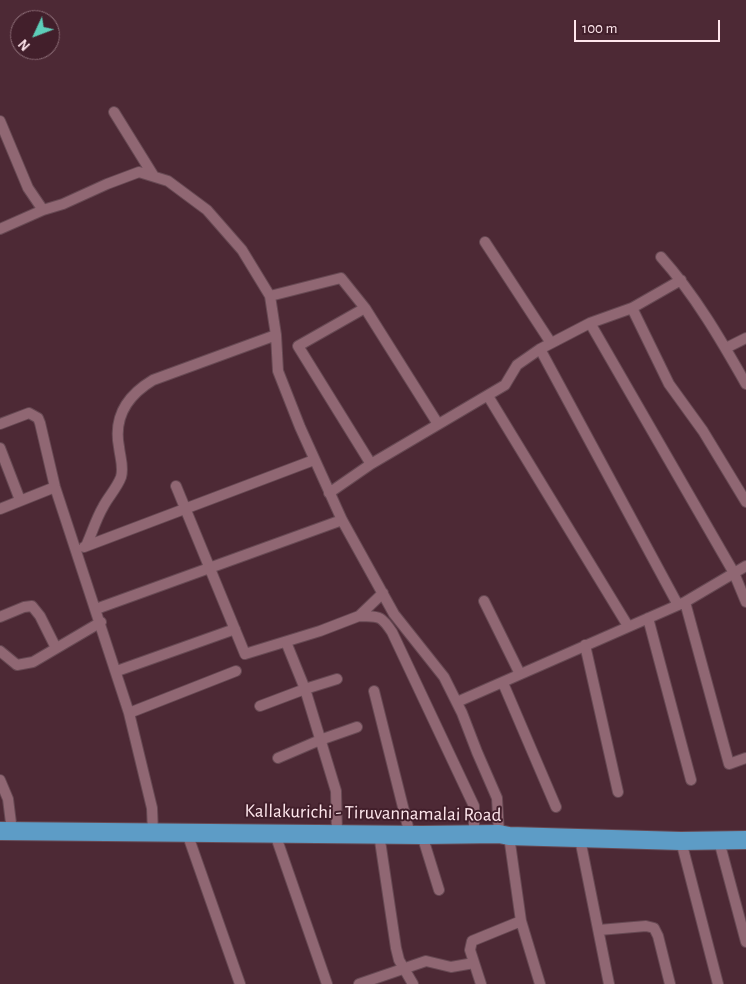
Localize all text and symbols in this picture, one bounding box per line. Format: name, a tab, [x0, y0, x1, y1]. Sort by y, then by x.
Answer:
north arrow	[10, 10, 60, 60]
scale bar	[576, 10, 722, 42]
text: 100 m	[582, 21, 617, 36]
text: N	[16, 36, 33, 53]
street label: Kallakurichi - Tiruvannamalai Road	[244, 799, 502, 827]

